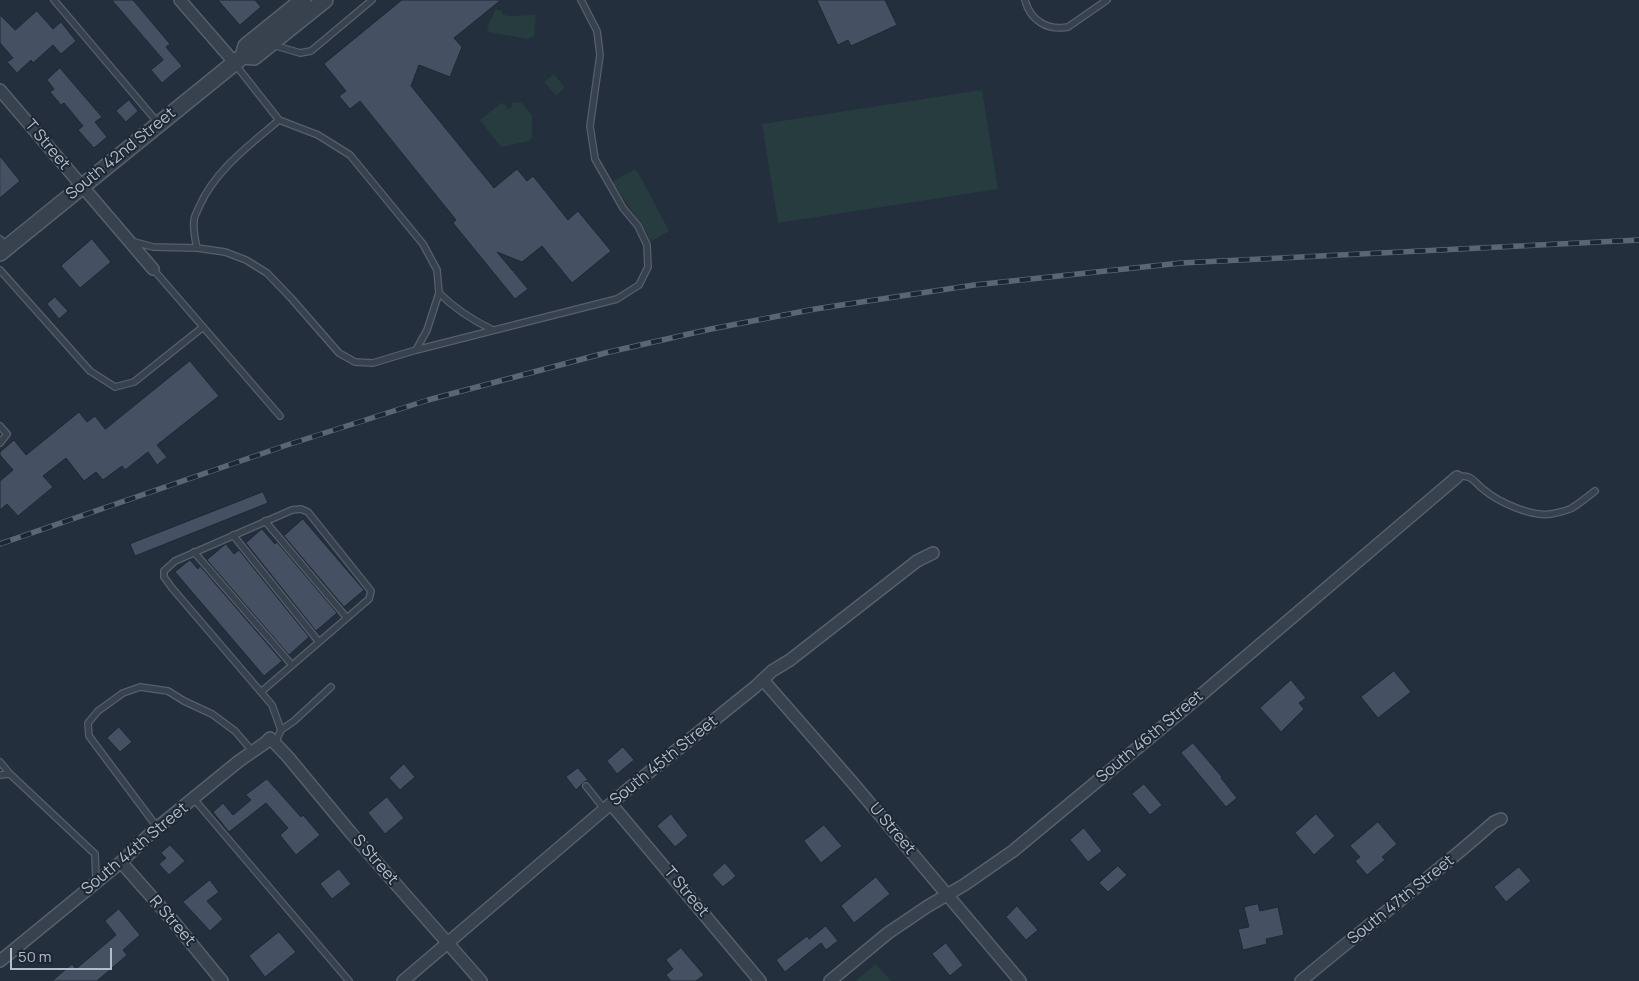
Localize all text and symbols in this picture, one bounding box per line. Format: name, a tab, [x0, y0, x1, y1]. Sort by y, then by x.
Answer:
street label: South 42nd Street	[62, 104, 180, 204]
street label: T Street	[20, 116, 74, 174]
street label: South 46th Street	[1093, 687, 1207, 787]
street label: South 45th Street	[606, 712, 722, 810]
street label: South 44th Street	[78, 799, 192, 899]
street label: U Street	[865, 799, 919, 859]
street label: S Street	[348, 831, 402, 889]
street label: South 47th Street	[1344, 851, 1458, 949]
street label: T Street	[659, 863, 713, 921]
street label: R Street	[145, 892, 199, 950]
scale bar	[12, 938, 115, 970]
text: 50 m	[18, 946, 52, 967]

